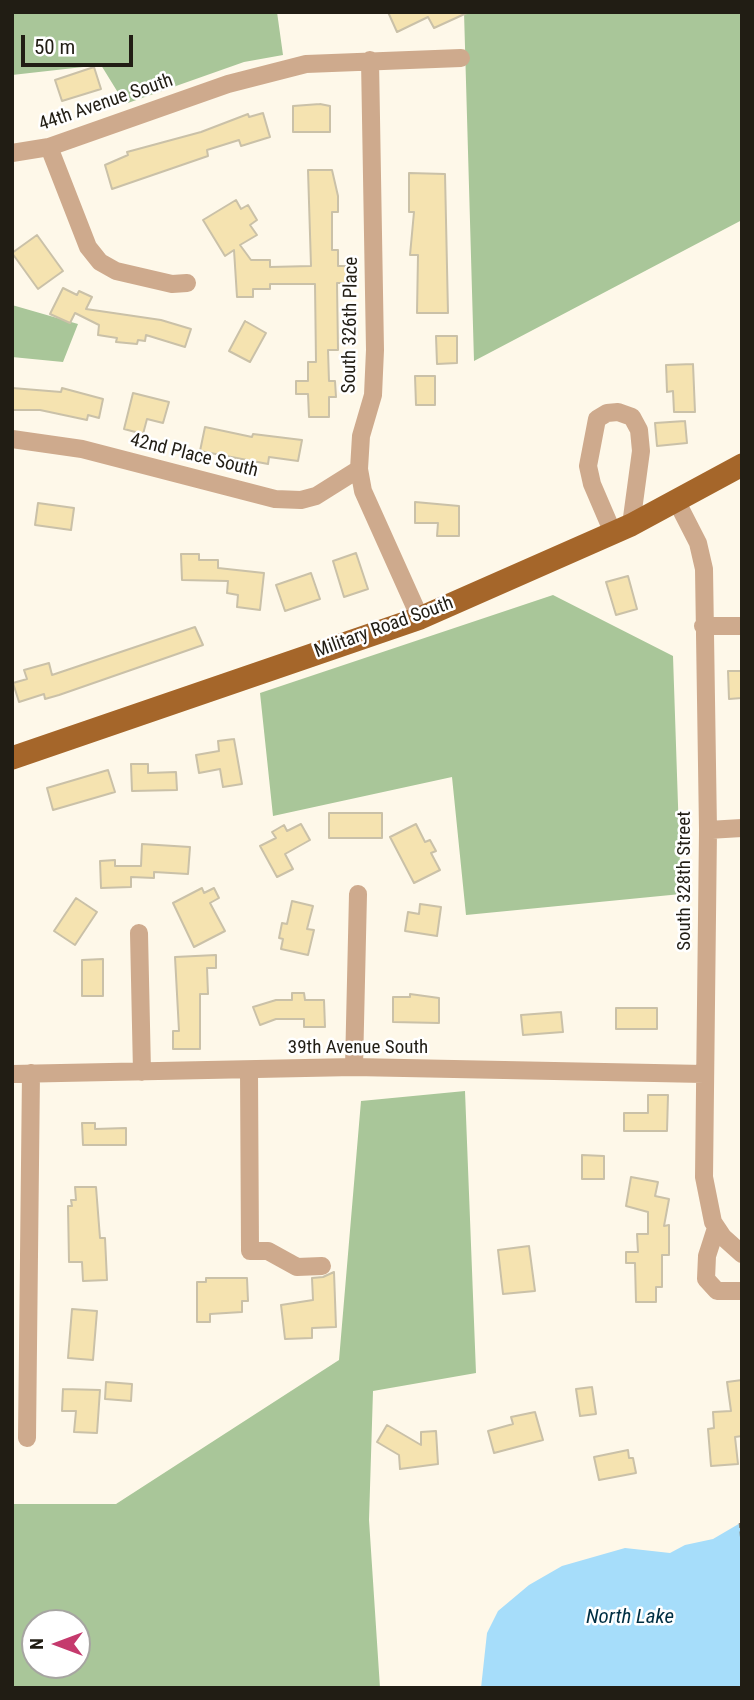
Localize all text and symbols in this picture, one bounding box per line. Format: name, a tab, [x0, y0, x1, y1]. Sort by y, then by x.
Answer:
scale bar	[24, 21, 136, 65]
text: 50 m	[34, 35, 75, 59]
street label: 44th Avenue South	[36, 69, 176, 137]
street label: South 326th Place	[338, 256, 364, 394]
street label: 42nd Place South	[128, 429, 260, 483]
street label: Military Road South	[311, 592, 457, 664]
street label: South 328th Street	[674, 811, 696, 951]
street label: 39th Avenue South	[288, 1037, 428, 1059]
water label: North Lake	[586, 1605, 674, 1631]
north arrow	[21, 1609, 91, 1679]
text: N	[25, 1638, 48, 1650]

